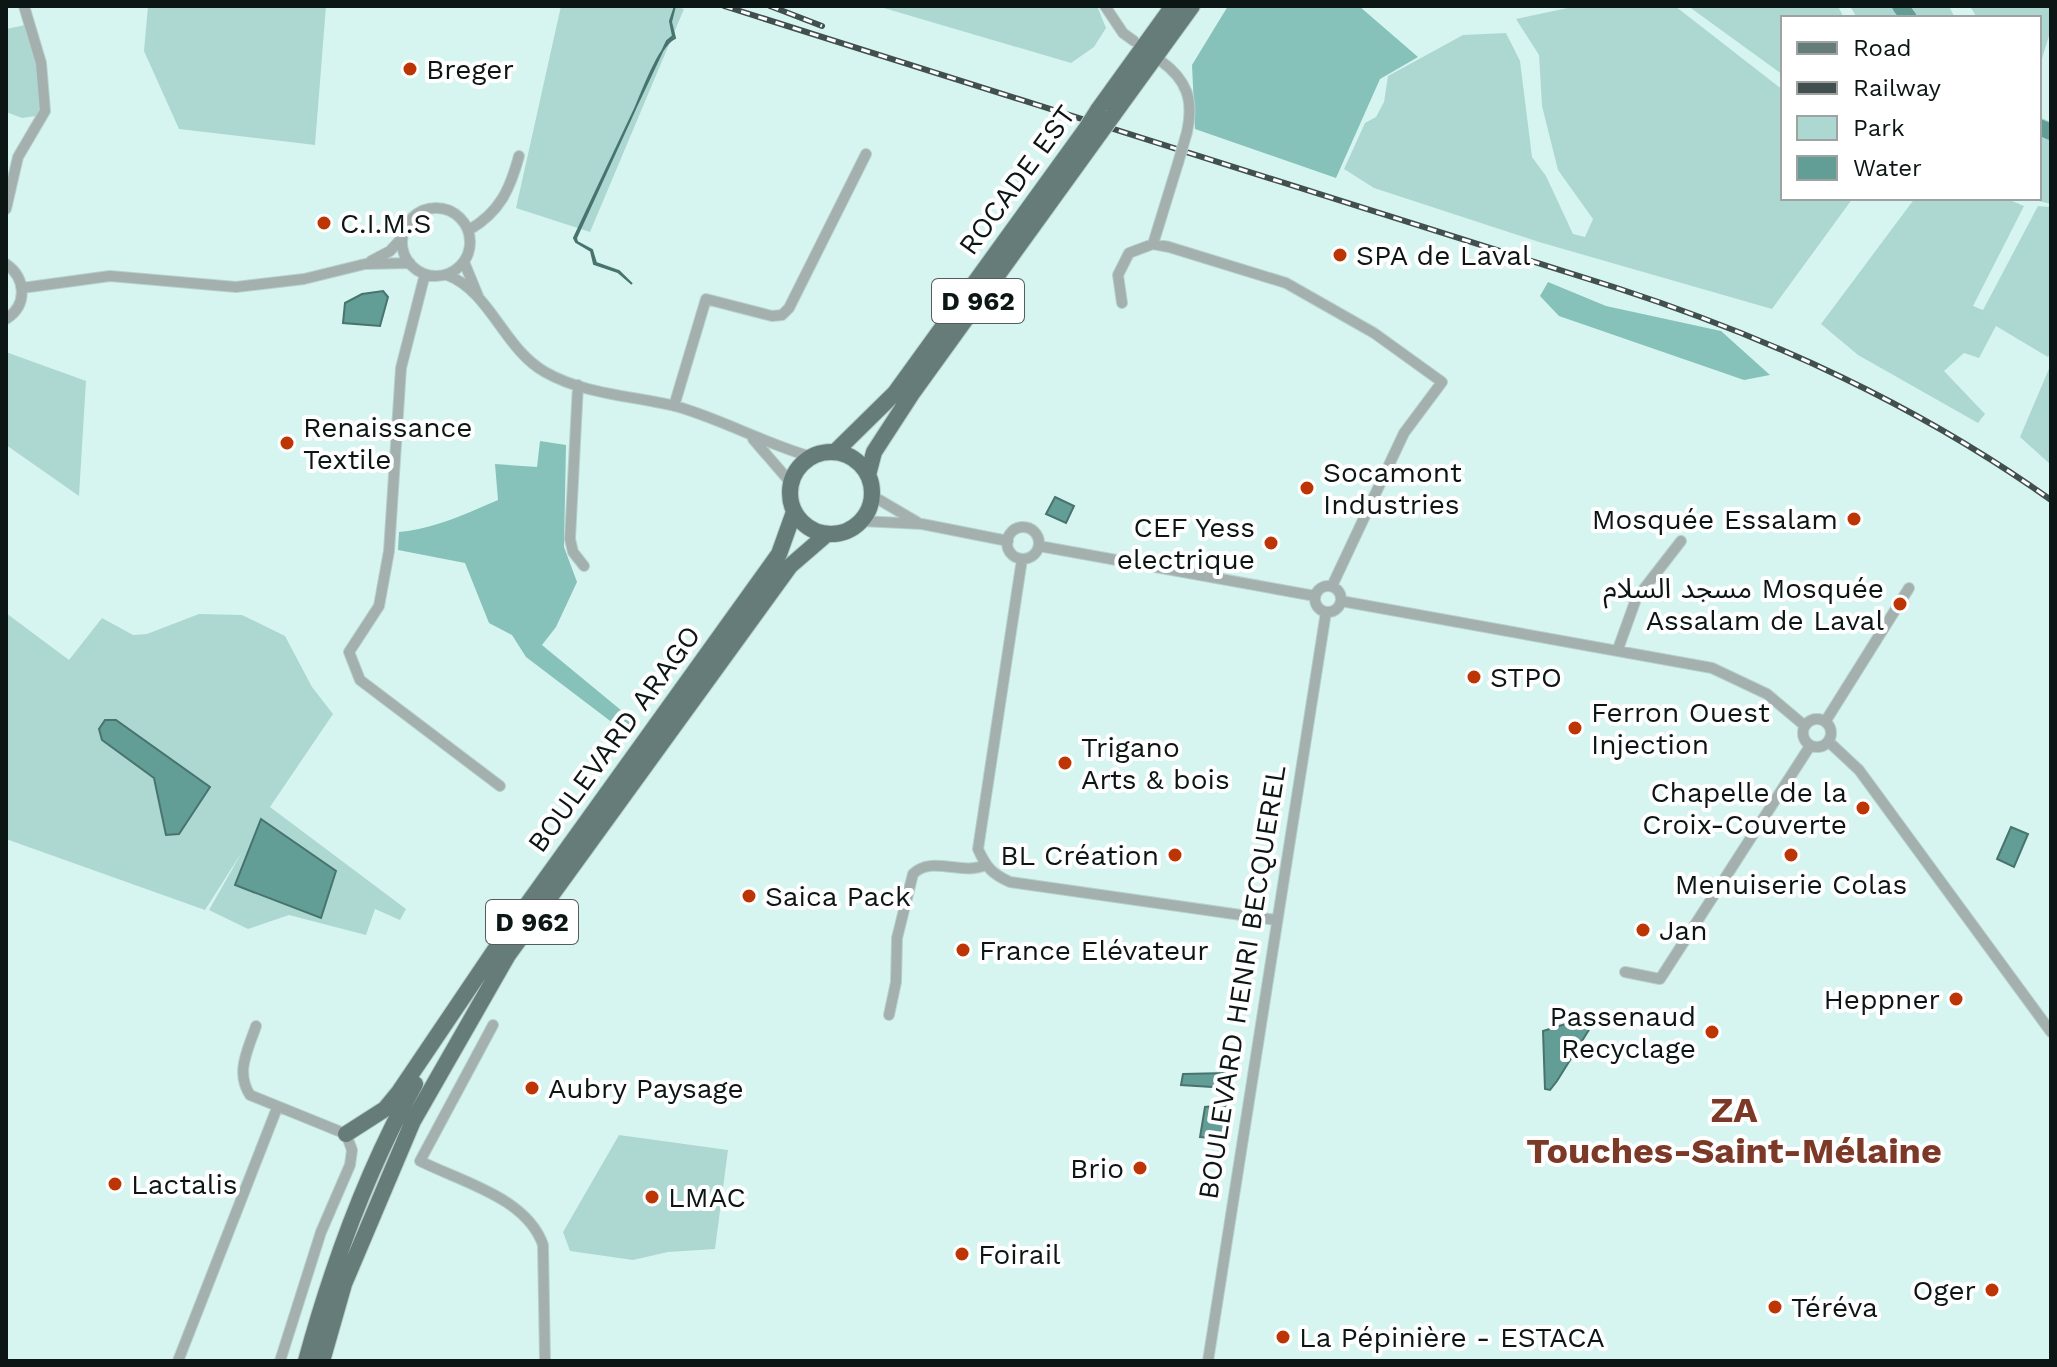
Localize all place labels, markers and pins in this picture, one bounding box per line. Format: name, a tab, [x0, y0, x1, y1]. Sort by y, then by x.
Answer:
place label: Breger	[426, 53, 514, 86]
marker: Breger	[401, 60, 419, 78]
place label: C.I.M.S	[340, 207, 431, 240]
marker: C.I.M.S	[315, 214, 333, 232]
place label: SPA de Laval	[1356, 239, 1531, 272]
marker: SPA de Laval	[1331, 246, 1349, 264]
place label: Renaissance Textile	[303, 411, 472, 476]
marker: Renaissance Textile	[278, 434, 296, 452]
place label: Socamont Industries	[1323, 456, 1462, 521]
marker: Socamont Industries	[1298, 479, 1316, 497]
place label: Mosquée Essalam	[1592, 503, 1838, 536]
marker: Mosquée Essalam	[1845, 510, 1863, 528]
place label: CEF Yess electrique	[1117, 511, 1255, 576]
marker: CEF Yess electrique	[1262, 534, 1280, 552]
place label: مسجد السلام Mosquée Assalam de Laval	[1603, 572, 1884, 637]
marker: مسجد السلام Mosquée Assalam de Laval	[1891, 595, 1909, 613]
place label: STPO	[1490, 661, 1562, 694]
marker: STPO	[1465, 668, 1483, 686]
place label: Ferron Ouest Injection	[1591, 696, 1770, 761]
marker: Ferron Ouest Injection	[1566, 719, 1584, 737]
place label: Trigano Arts & bois	[1081, 731, 1230, 796]
marker: Trigano Arts & bois	[1056, 754, 1074, 772]
place label: Chapelle de la Croix-Couverte	[1642, 776, 1847, 841]
marker: Chapelle de la Croix-Couverte	[1854, 799, 1872, 817]
place label: BL Création	[1000, 839, 1159, 872]
marker: BL Création	[1166, 846, 1184, 864]
marker: Menuiserie Colas	[1782, 846, 1800, 864]
place label: Menuiserie Colas	[1675, 868, 1907, 901]
place label: Saica Pack	[765, 880, 911, 913]
marker: Saica Pack	[740, 887, 758, 905]
place label: Jan	[1659, 914, 1708, 947]
marker: Jan	[1634, 921, 1652, 939]
place label: France Elévateur	[979, 934, 1209, 967]
marker: France Elévateur	[954, 941, 972, 959]
place label: Heppner	[1823, 983, 1940, 1016]
marker: Heppner	[1947, 990, 1965, 1008]
place label: Passenaud Recyclage	[1549, 1000, 1696, 1065]
marker: Passenaud Recyclage	[1703, 1023, 1721, 1041]
place label: Aubry Paysage	[548, 1072, 744, 1105]
marker: Aubry Paysage	[523, 1079, 541, 1097]
place label: Brio	[1070, 1152, 1124, 1185]
marker: Brio	[1131, 1159, 1149, 1177]
place label: Lactalis	[131, 1168, 238, 1201]
marker: Lactalis	[106, 1175, 124, 1193]
place label: LMAC	[668, 1181, 746, 1214]
marker: LMAC	[643, 1188, 661, 1206]
place label: Foirail	[978, 1238, 1061, 1271]
marker: Foirail	[953, 1245, 971, 1263]
place label: Oger	[1913, 1274, 1976, 1307]
marker: Oger	[1983, 1281, 2001, 1299]
place label: Téréva	[1791, 1291, 1878, 1324]
marker: Téréva	[1766, 1298, 1784, 1316]
place label: La Pépinière - ESTACA	[1299, 1321, 1605, 1354]
marker: La Pépinière - ESTACA	[1274, 1328, 1292, 1346]

